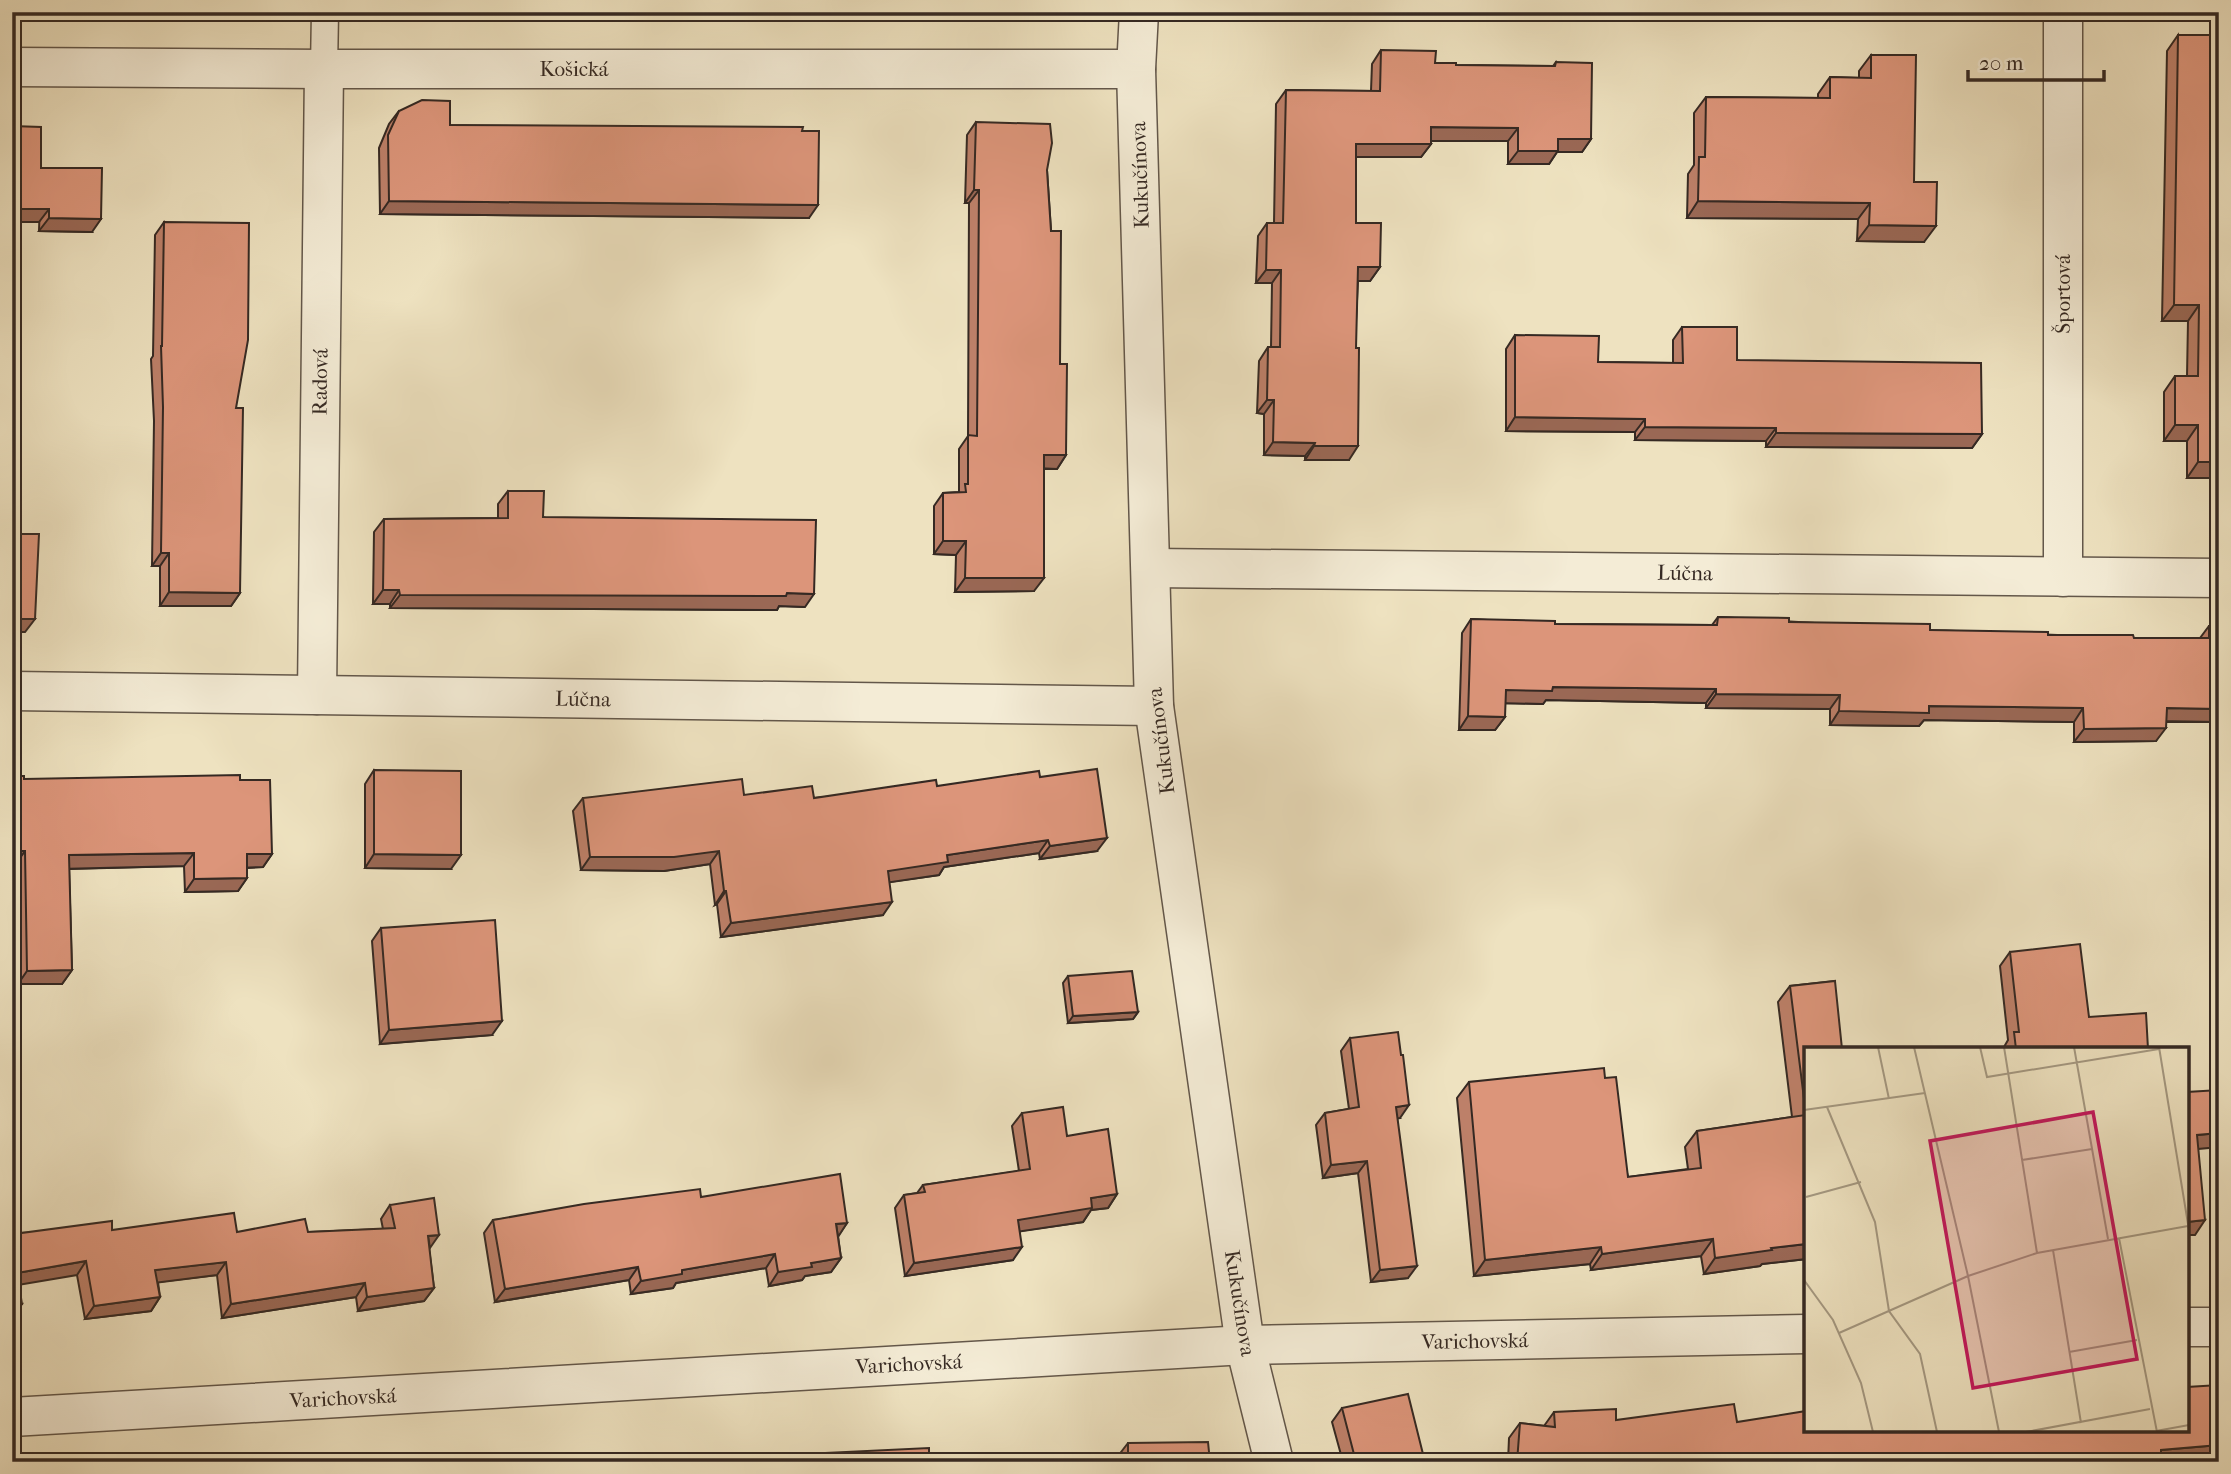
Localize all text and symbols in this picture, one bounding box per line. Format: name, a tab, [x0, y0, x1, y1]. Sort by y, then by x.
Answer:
scale bar	[1968, 38, 2105, 82]
text: 20 m	[1979, 51, 2024, 75]
street label: Košická	[539, 57, 609, 81]
street label: Kukučínova	[1126, 121, 1154, 229]
street label: Športová	[2051, 254, 2075, 334]
street label: Radová	[307, 348, 333, 416]
street label: Lúčna	[1657, 561, 1713, 585]
street label: Kukučínova	[1143, 686, 1179, 796]
street label: Lúčna	[555, 687, 611, 711]
inset map	[1804, 1047, 2189, 1432]
street label: Kukučínova	[1220, 1248, 1260, 1358]
street label: Varichovská	[1420, 1328, 1529, 1354]
street label: Varichovská	[854, 1349, 963, 1379]
street label: Varichovská	[288, 1383, 397, 1413]

